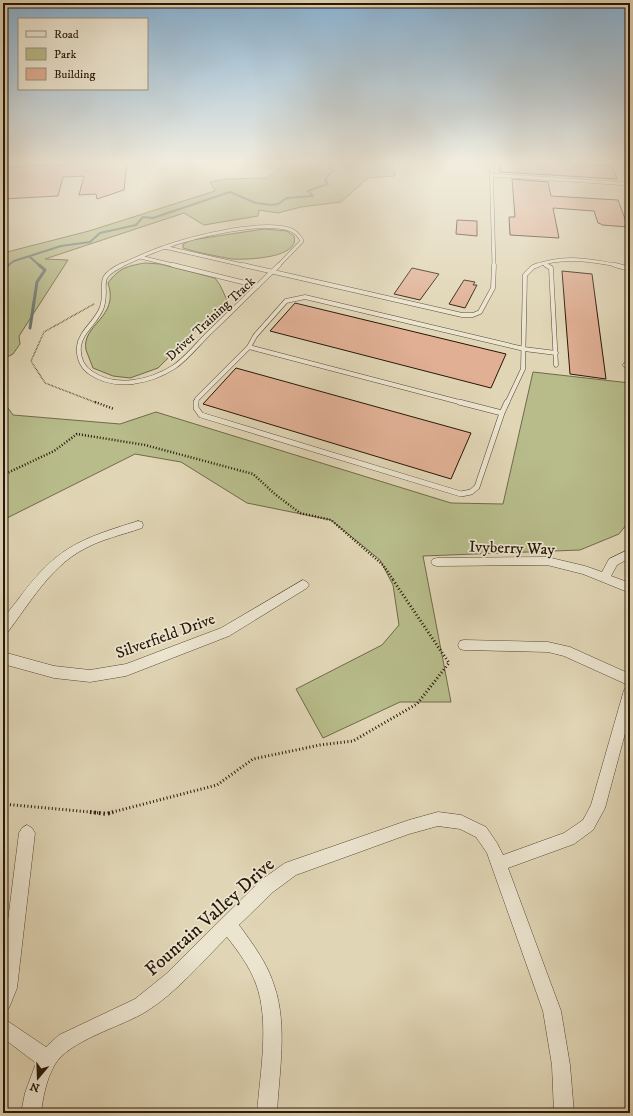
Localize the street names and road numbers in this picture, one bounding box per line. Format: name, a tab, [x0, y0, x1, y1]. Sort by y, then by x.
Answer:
street label: Driver Training Track	[163, 273, 259, 364]
street label: Ivyberry Way	[469, 537, 556, 560]
street label: Silverfield Drive	[113, 609, 218, 663]
street label: Fountain Valley Drive	[141, 853, 279, 981]

